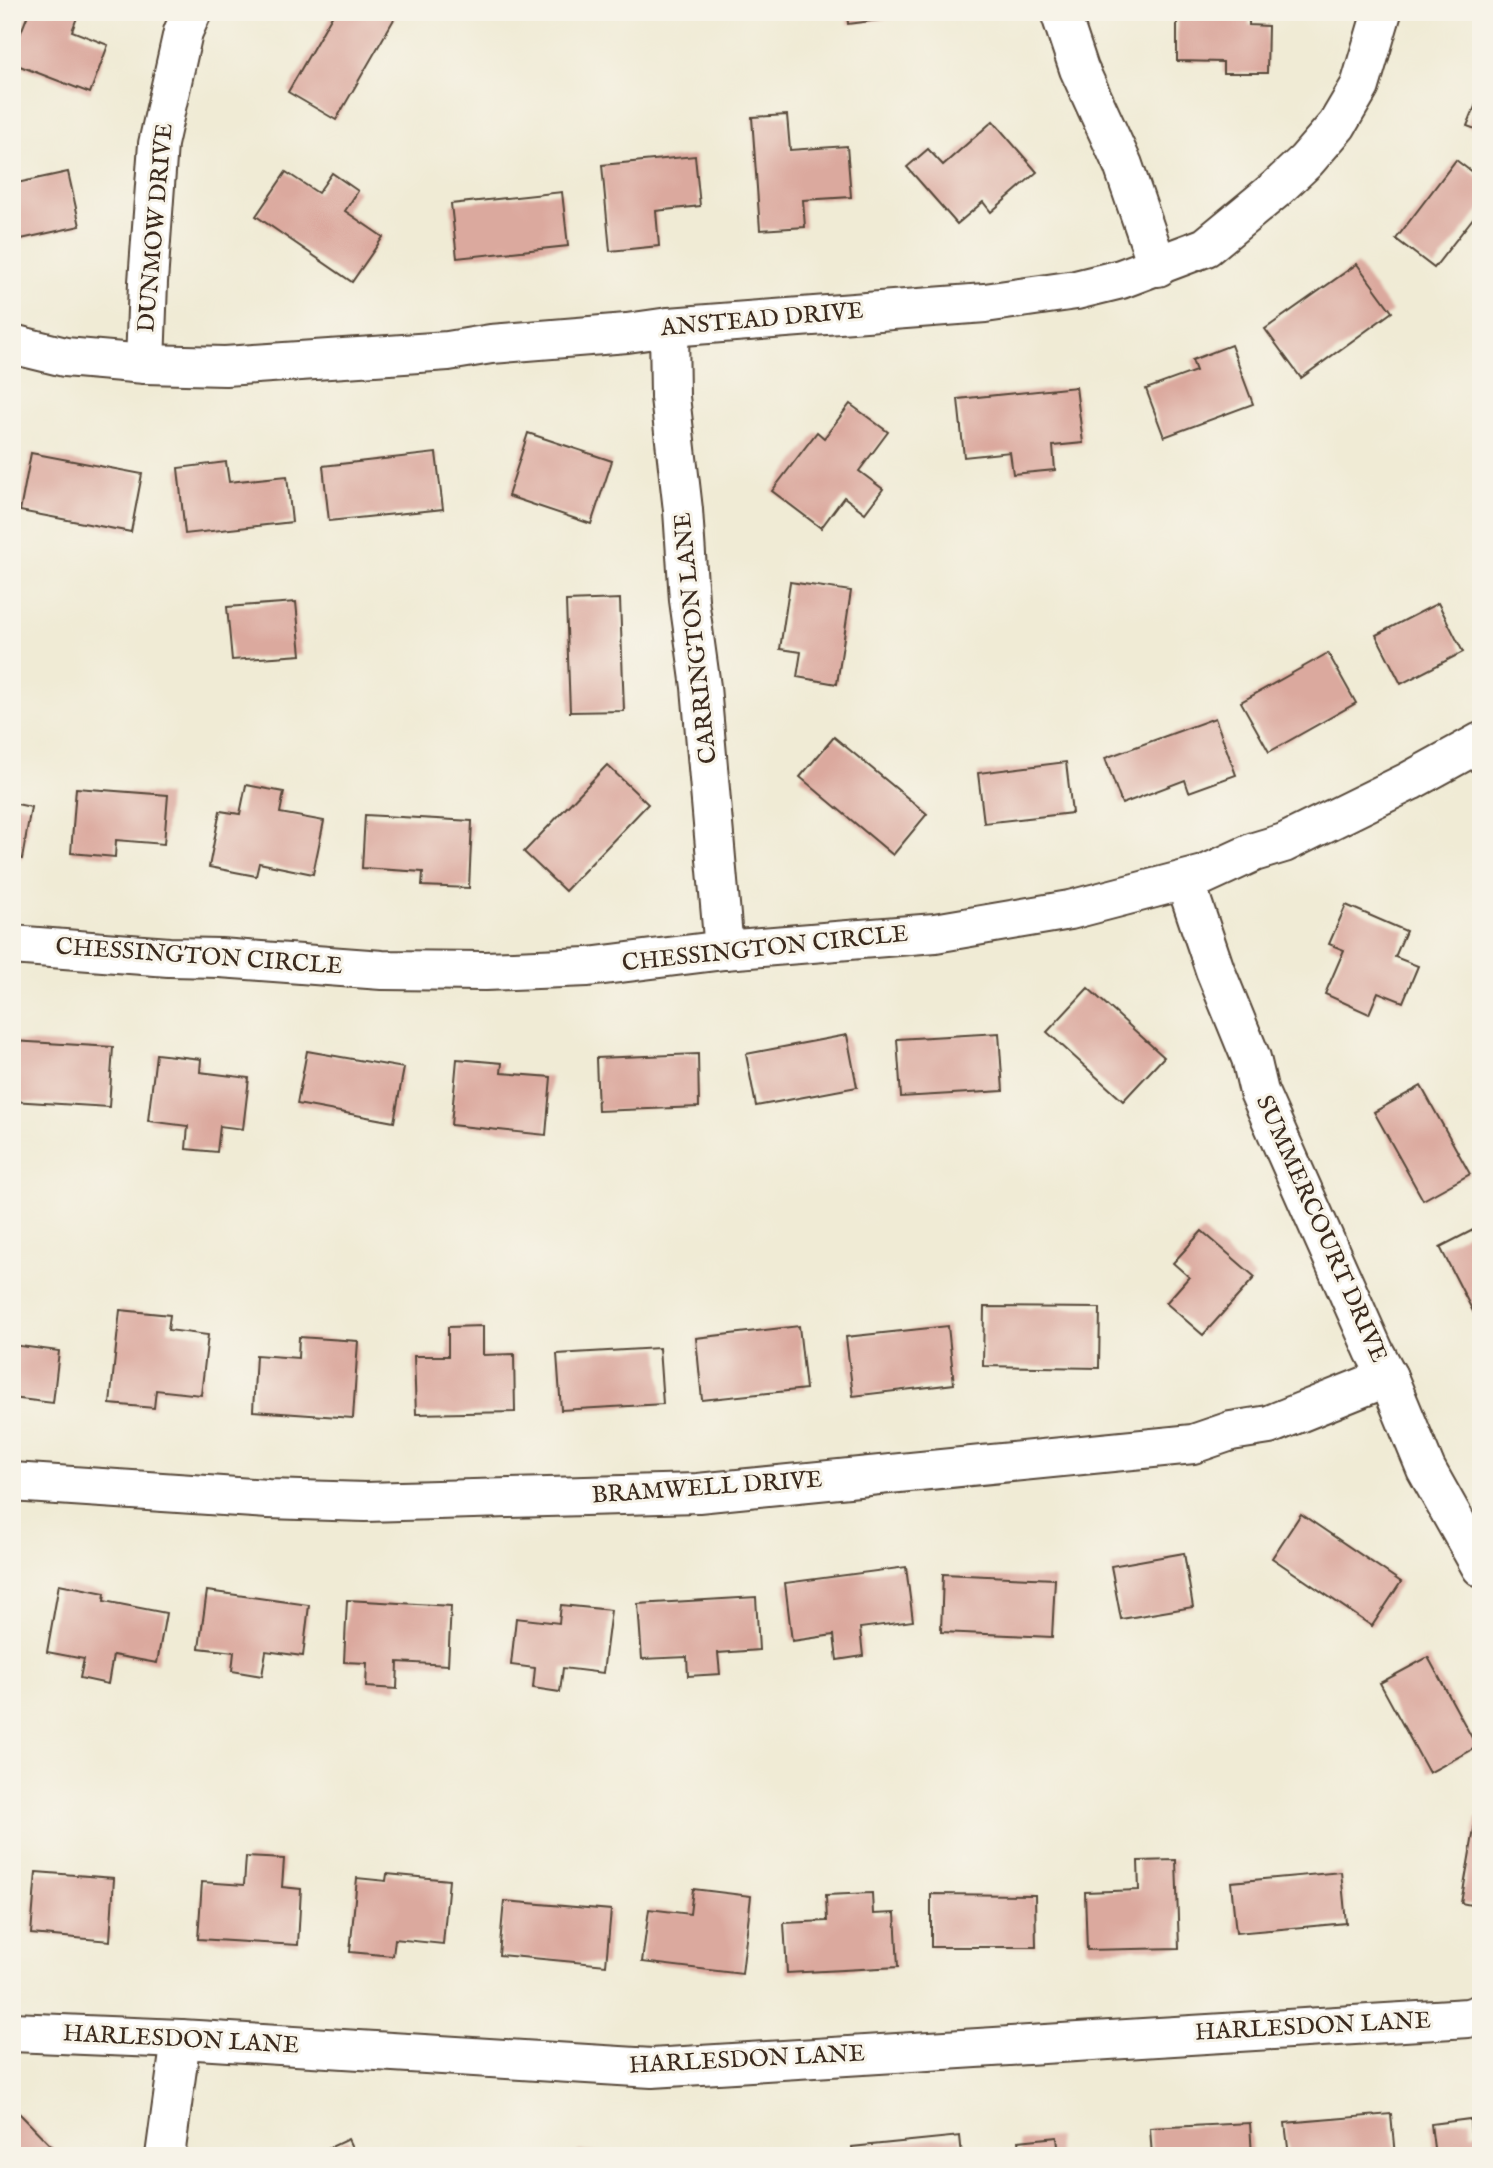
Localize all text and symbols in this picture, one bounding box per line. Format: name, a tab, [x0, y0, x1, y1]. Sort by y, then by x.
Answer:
street label: DUNMOW DRIVE	[131, 122, 181, 334]
street label: ANSTEAD DRIVE	[658, 296, 865, 344]
street label: CARRINGTON LANE	[667, 511, 725, 765]
street label: CHESSINGTON CIRCLE	[620, 919, 910, 979]
street label: CHESSINGTON CIRCLE	[54, 932, 344, 982]
street label: SUMMERCOURT DRIVE	[1248, 1090, 1394, 1368]
street label: BRAMWELL DRIVE	[591, 1464, 823, 1512]
street label: HARLESDON LANE	[1194, 2005, 1432, 2049]
street label: HARLESDON LANE	[62, 2018, 300, 2062]
street label: HARLESDON LANE	[628, 2038, 866, 2082]

